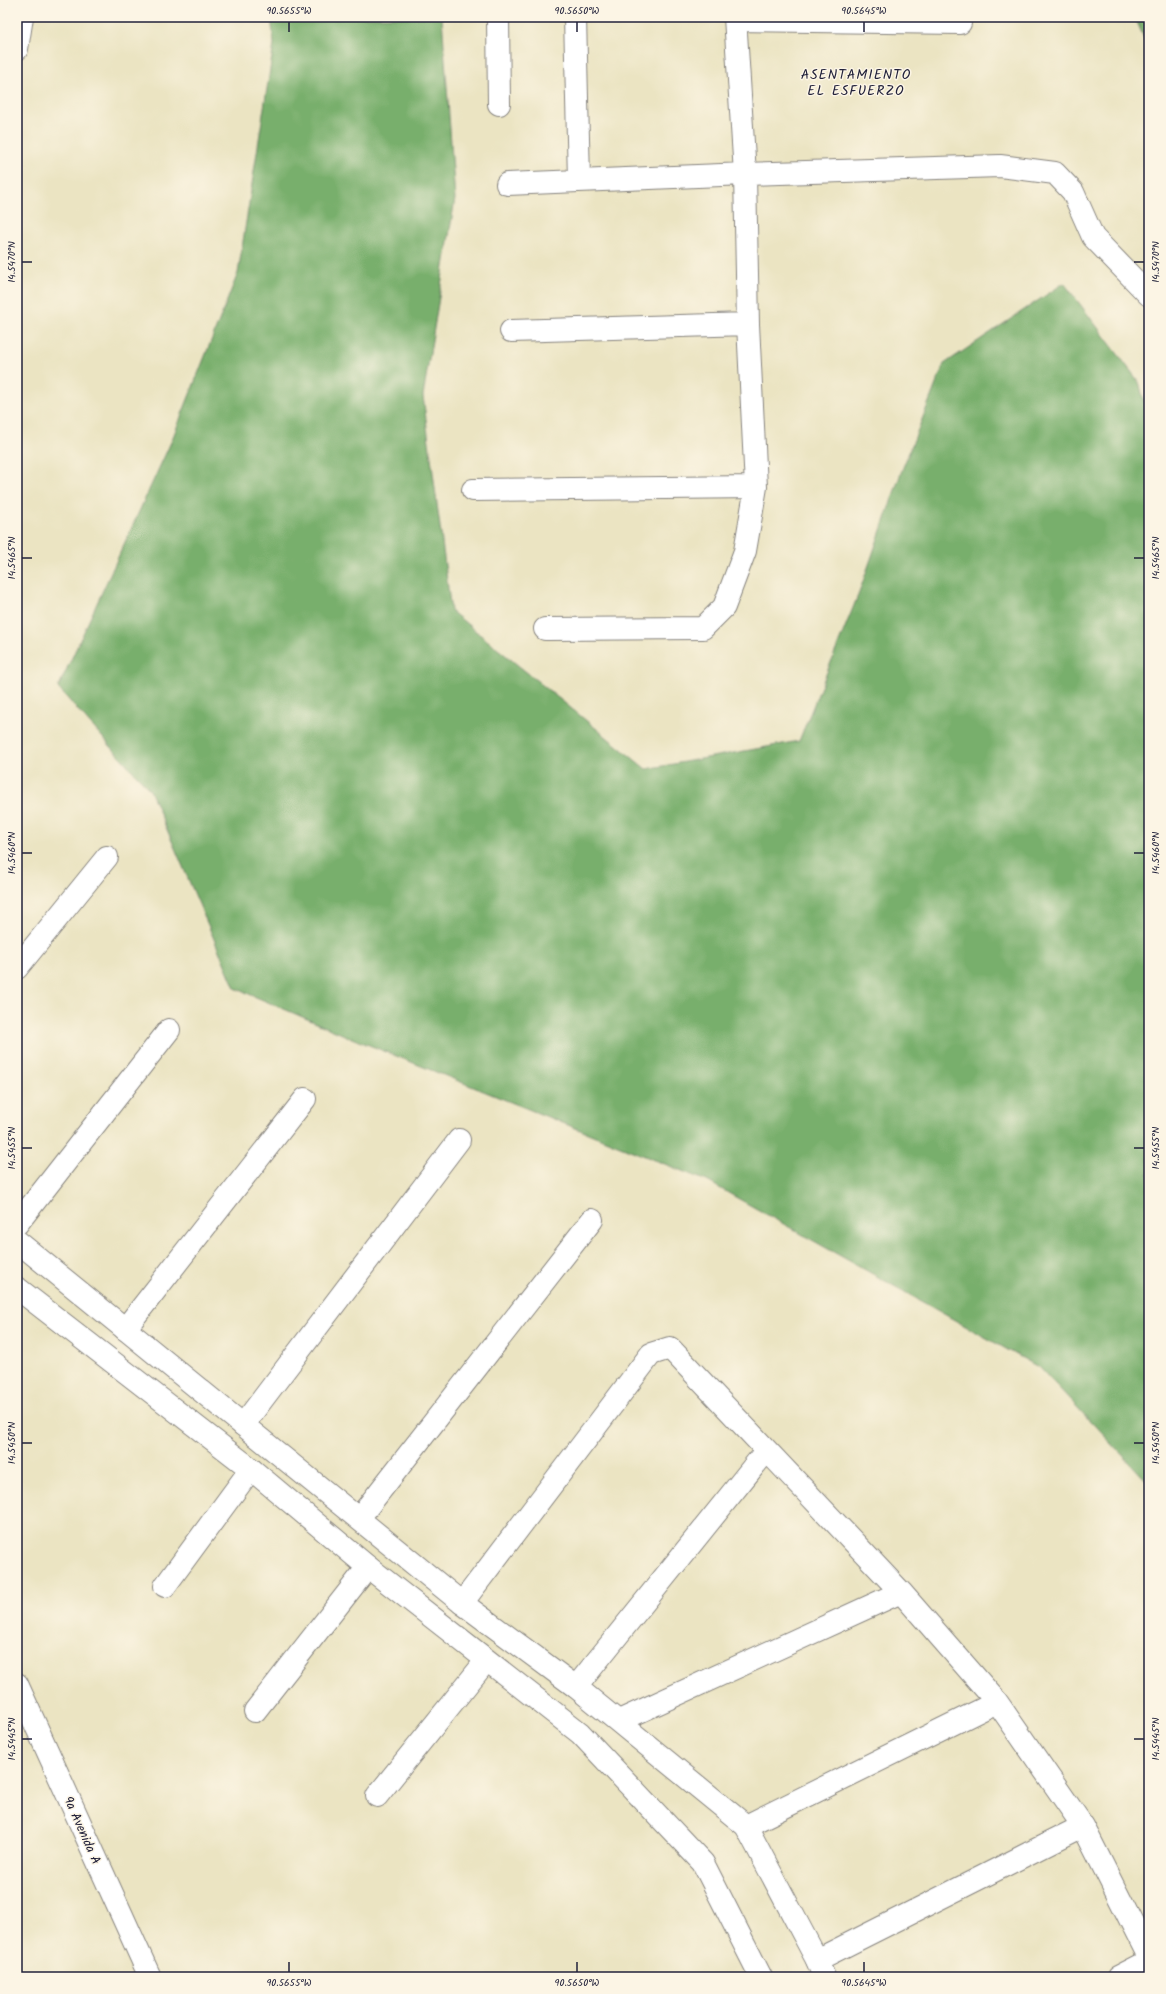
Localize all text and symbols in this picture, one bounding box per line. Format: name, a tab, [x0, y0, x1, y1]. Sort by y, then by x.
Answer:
text: 90.5655°W	[266, 3, 312, 19]
text: 90.5650°W	[555, 3, 600, 19]
text: 90.5645°W	[841, 3, 887, 19]
district label: ASENTAMIENTO EL ESFUERZO	[801, 64, 911, 102]
text: 14.5470°N	[4, 241, 20, 283]
text: 14.5470°N	[1148, 241, 1164, 283]
text: 14.5465°N	[4, 536, 20, 580]
text: 14.5465°N	[1148, 536, 1164, 580]
text: 14.5460°N	[4, 831, 20, 874]
text: 14.5460°N	[1148, 831, 1164, 874]
text: 14.5455°N	[4, 1126, 20, 1169]
text: 14.5455°N	[1148, 1126, 1164, 1169]
text: 14.5450°N	[4, 1422, 20, 1464]
text: 14.5450°N	[1148, 1422, 1164, 1464]
text: 14.5445°N	[4, 1717, 20, 1760]
text: 14.5445°N	[1148, 1717, 1164, 1760]
street label: 9a Avenida A	[57, 1793, 106, 1868]
text: 90.5655°W	[266, 1975, 312, 1991]
text: 90.5650°W	[555, 1975, 600, 1991]
text: 90.5645°W	[841, 1975, 887, 1991]

